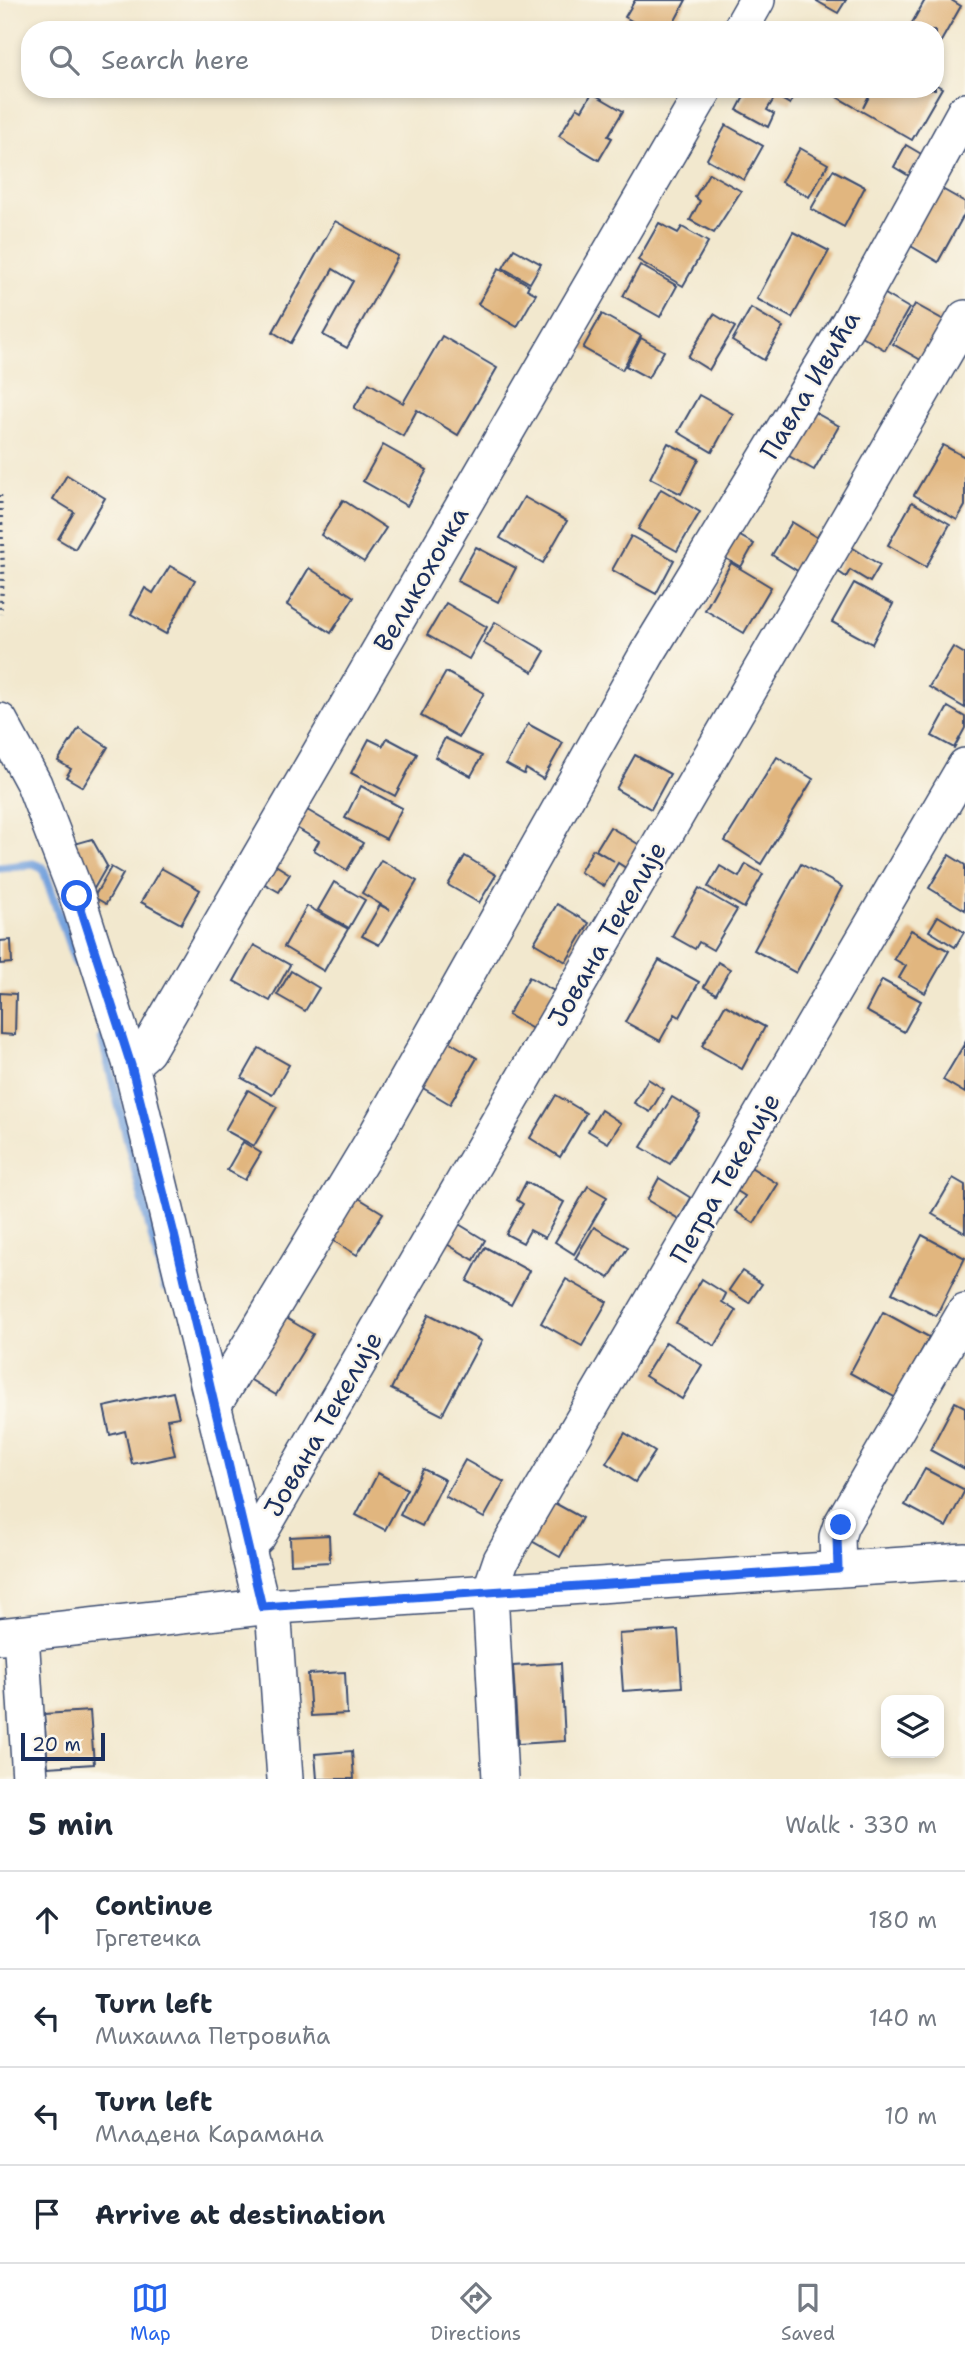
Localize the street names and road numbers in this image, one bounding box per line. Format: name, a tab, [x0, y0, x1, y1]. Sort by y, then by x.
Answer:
street label: Павла Ивића	[751, 304, 868, 466]
street label: Великохочка	[365, 500, 476, 658]
street label: Јована Текелије	[539, 834, 674, 1033]
street label: Петра Текелије	[661, 1086, 788, 1270]
street label: Јована Текелије	[255, 1324, 390, 1523]

